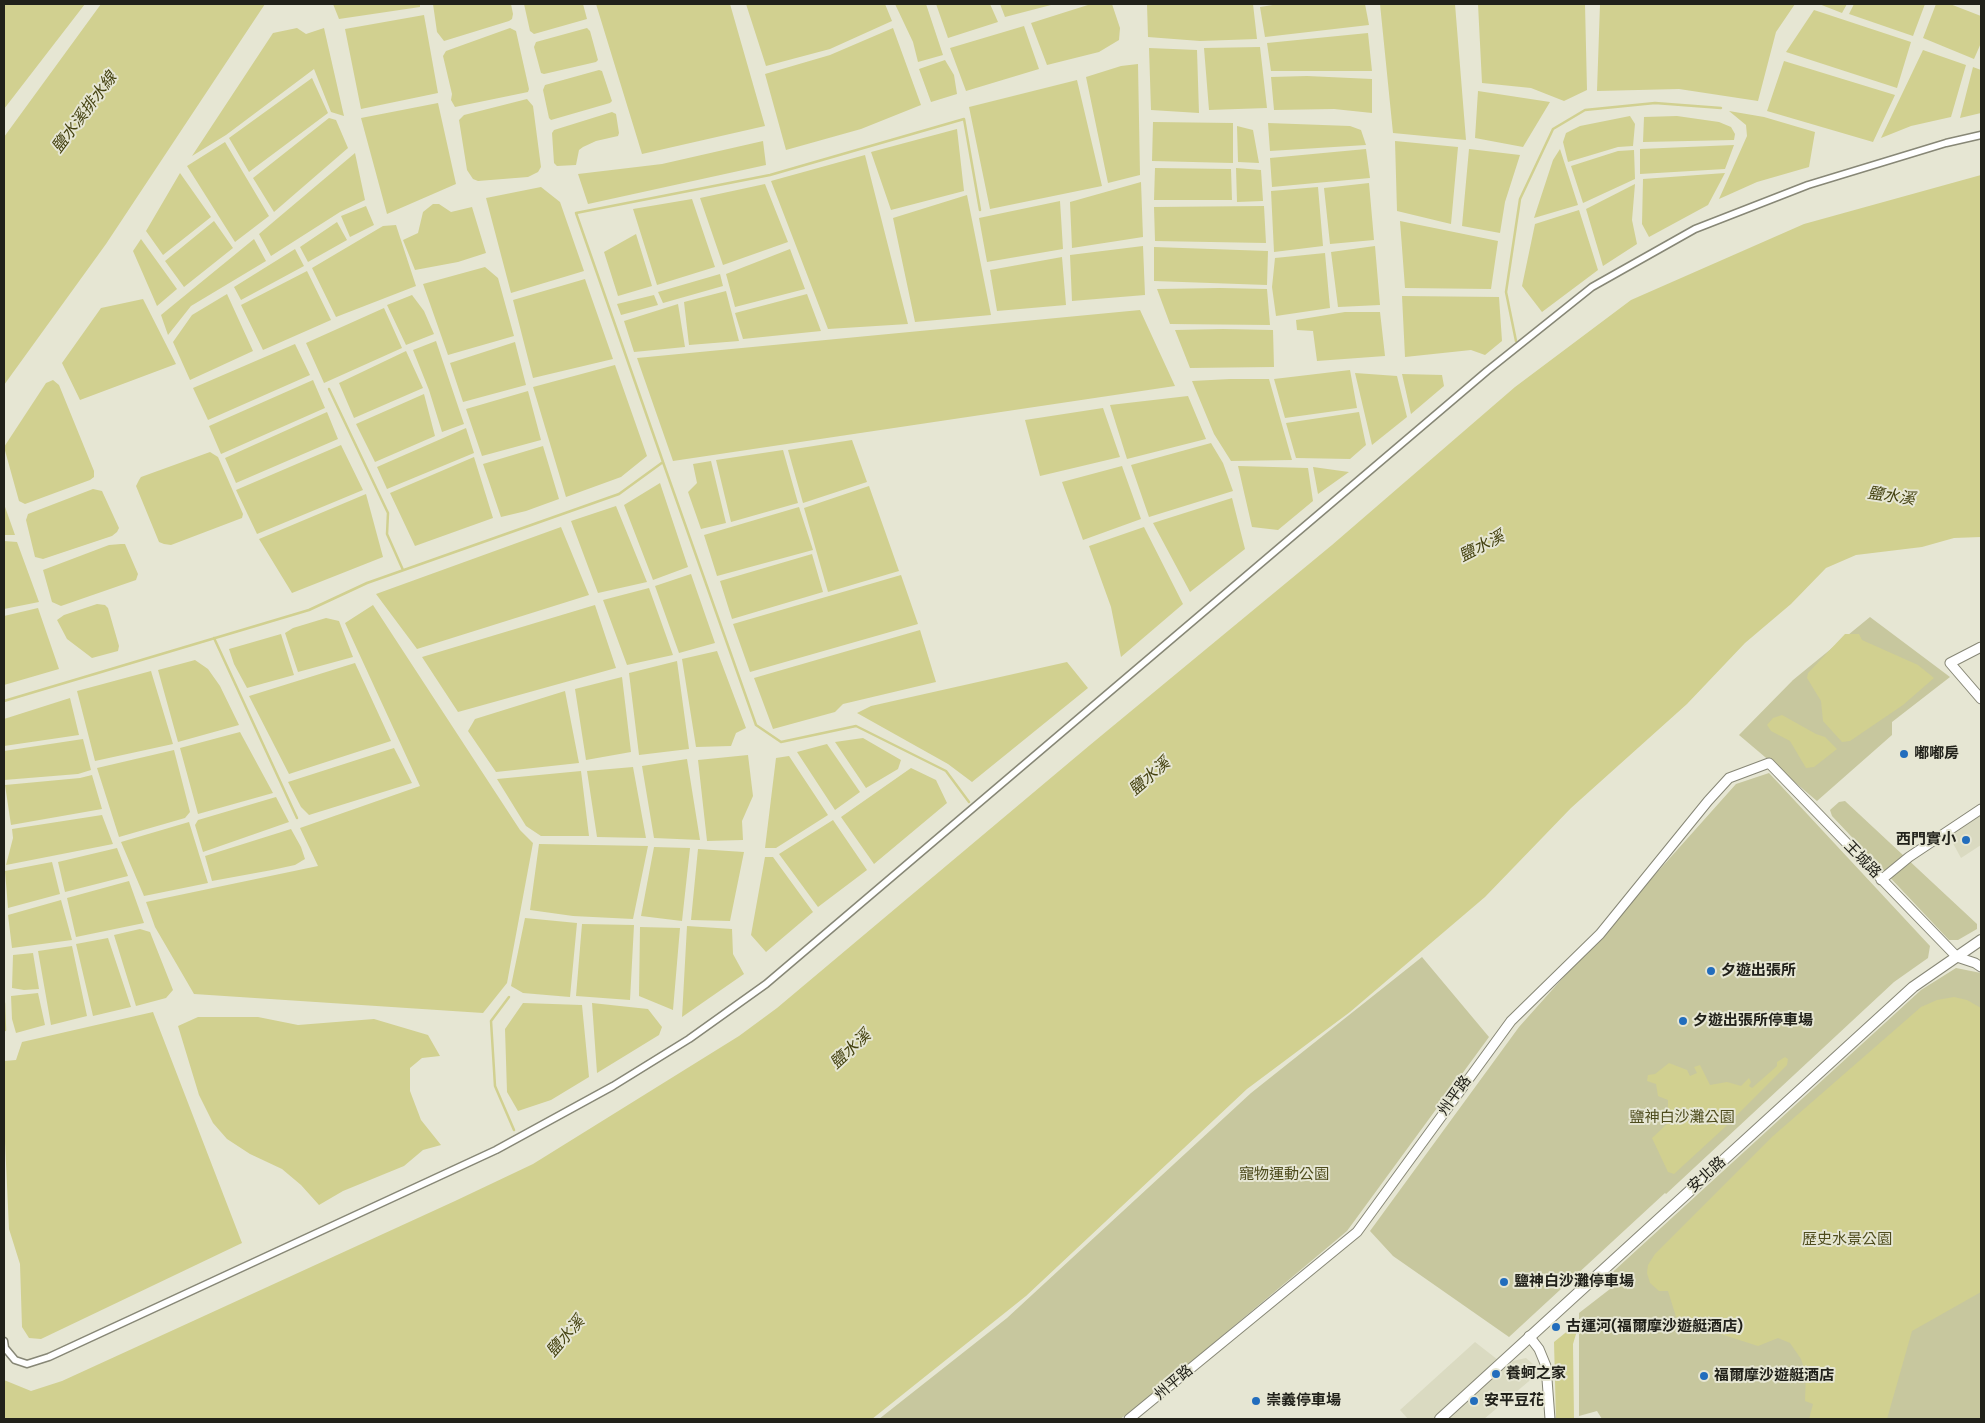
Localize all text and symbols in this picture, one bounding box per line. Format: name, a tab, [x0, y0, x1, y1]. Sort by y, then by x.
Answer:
water label: 鹽水溪排水線	[48, 69, 122, 157]
water label: 鹽水溪	[1866, 484, 1916, 510]
water label: 鹽水溪	[1456, 528, 1508, 566]
place label: 嘟嘟房	[1914, 745, 1959, 763]
marker: 嘟嘟房	[1898, 748, 1910, 760]
water label: 鹽水溪	[1126, 754, 1174, 800]
place label: 西門實小	[1896, 831, 1956, 849]
marker: 西門實小	[1960, 834, 1972, 846]
street label: 王城路	[1840, 838, 1884, 882]
place label: 夕遊出張所	[1721, 962, 1796, 980]
marker: 夕遊出張所	[1705, 965, 1717, 977]
place label: 夕遊出張所停車場	[1693, 1012, 1813, 1030]
marker: 夕遊出張所停車場	[1677, 1015, 1689, 1027]
water label: 鹽水溪	[827, 1027, 875, 1073]
street label: 州平路	[1434, 1073, 1476, 1119]
park label: 鹽神白沙灘公園	[1630, 1109, 1734, 1127]
street label: 安北路	[1684, 1153, 1730, 1197]
park label: 寵物運動公園	[1239, 1166, 1329, 1184]
park label: 歷史水景公園	[1802, 1231, 1892, 1249]
place label: 鹽神白沙灘停車場	[1514, 1273, 1634, 1291]
marker: 鹽神白沙灘停車場	[1498, 1276, 1510, 1288]
water label: 鹽水溪	[543, 1313, 589, 1361]
place label: 古運河(福爾摩沙遊艇酒店)	[1566, 1318, 1743, 1336]
marker: 古運河(福爾摩沙遊艇酒店)	[1550, 1321, 1562, 1333]
street label: 州平路	[1151, 1362, 1197, 1404]
place label: 養蚵之家	[1506, 1365, 1566, 1383]
place label: 福爾摩沙遊艇酒店	[1714, 1367, 1834, 1385]
marker: 養蚵之家	[1490, 1368, 1502, 1380]
marker: 福爾摩沙遊艇酒店	[1698, 1370, 1710, 1382]
place label: 崇義停車場	[1266, 1392, 1341, 1410]
place label: 安平豆花	[1484, 1392, 1544, 1410]
marker: 崇義停車場	[1250, 1395, 1262, 1407]
marker: 安平豆花	[1468, 1395, 1480, 1407]

